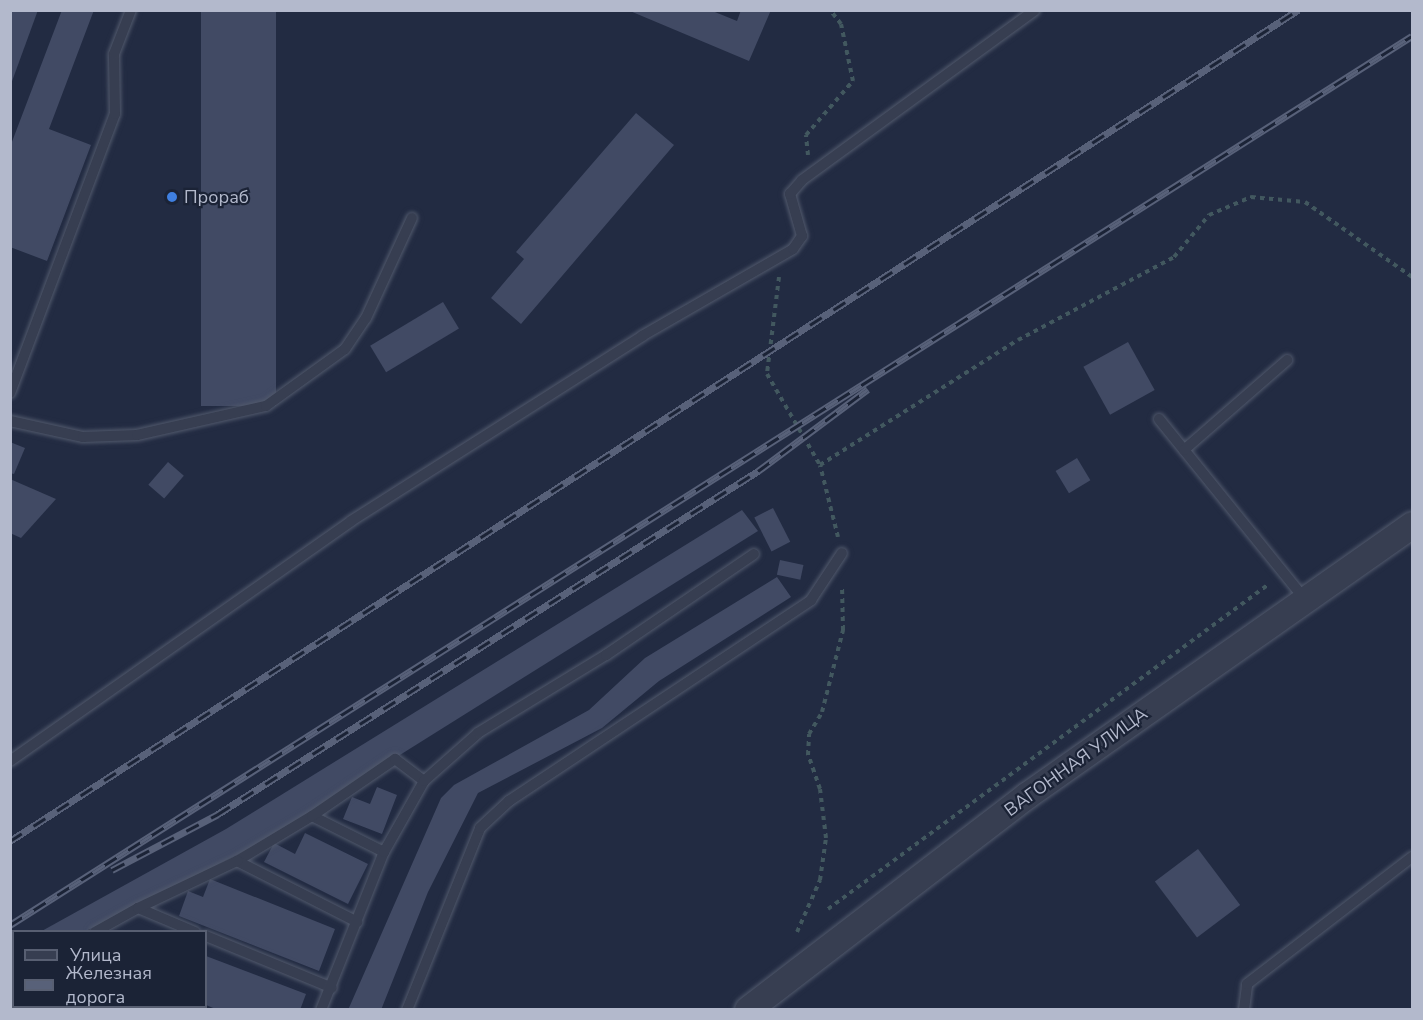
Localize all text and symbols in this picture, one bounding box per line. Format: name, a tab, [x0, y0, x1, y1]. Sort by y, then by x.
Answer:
place label: Прораб	[184, 186, 249, 208]
marker: Прораб	[165, 190, 179, 204]
street label: ВАГОННАЯ УЛИЦА	[1000, 703, 1152, 821]
legend	[12, 930, 207, 1008]
text: Улица	[70, 943, 121, 967]
text: Железная дорога	[66, 961, 152, 1009]

